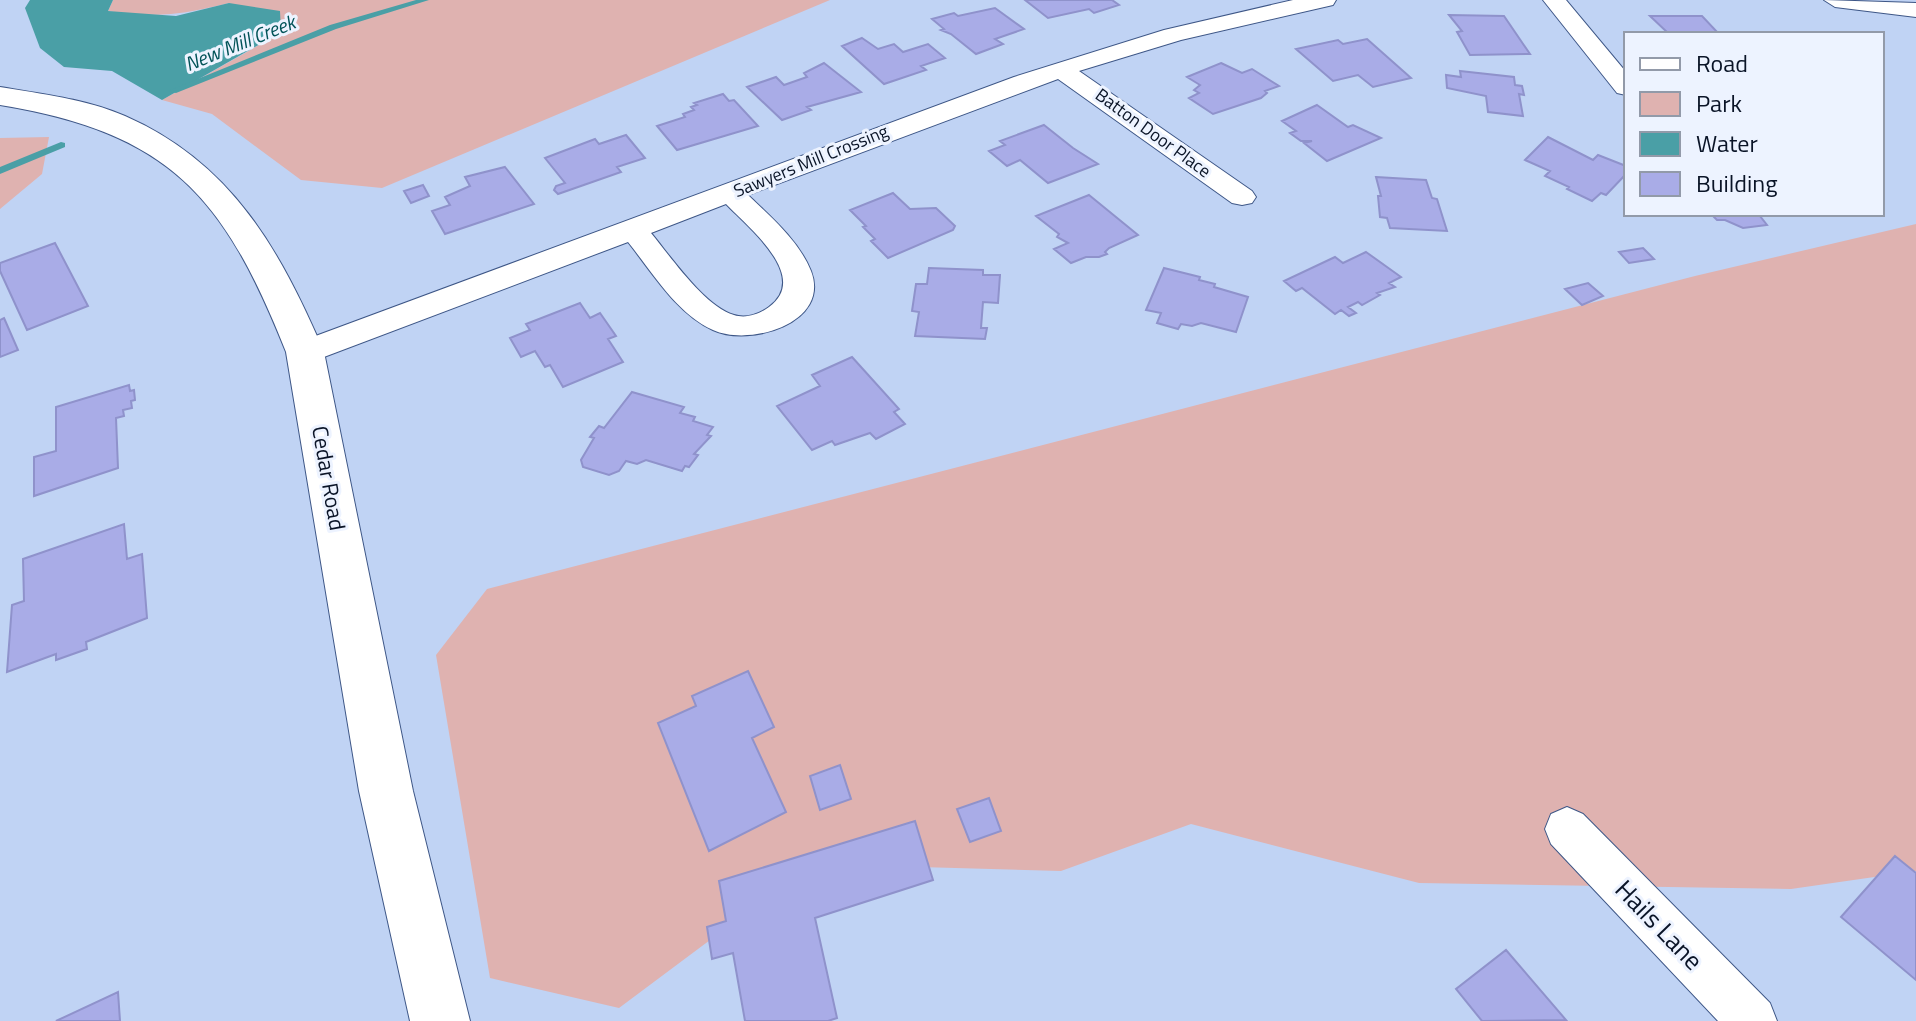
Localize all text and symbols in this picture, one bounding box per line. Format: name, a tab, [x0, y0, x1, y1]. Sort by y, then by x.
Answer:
water label: New Mill Creek	[180, 5, 302, 79]
legend	[1624, 32, 1884, 216]
text: Road	[1696, 45, 1748, 81]
street label: Batton Door Place	[1090, 81, 1217, 184]
text: Park	[1696, 85, 1742, 121]
street label: Sawyers Mill Crossing	[729, 117, 892, 204]
text: Water	[1696, 125, 1758, 161]
text: Building	[1696, 165, 1778, 201]
street label: Cedar Road	[303, 423, 355, 533]
street label: Hails Lane	[1606, 871, 1713, 979]

